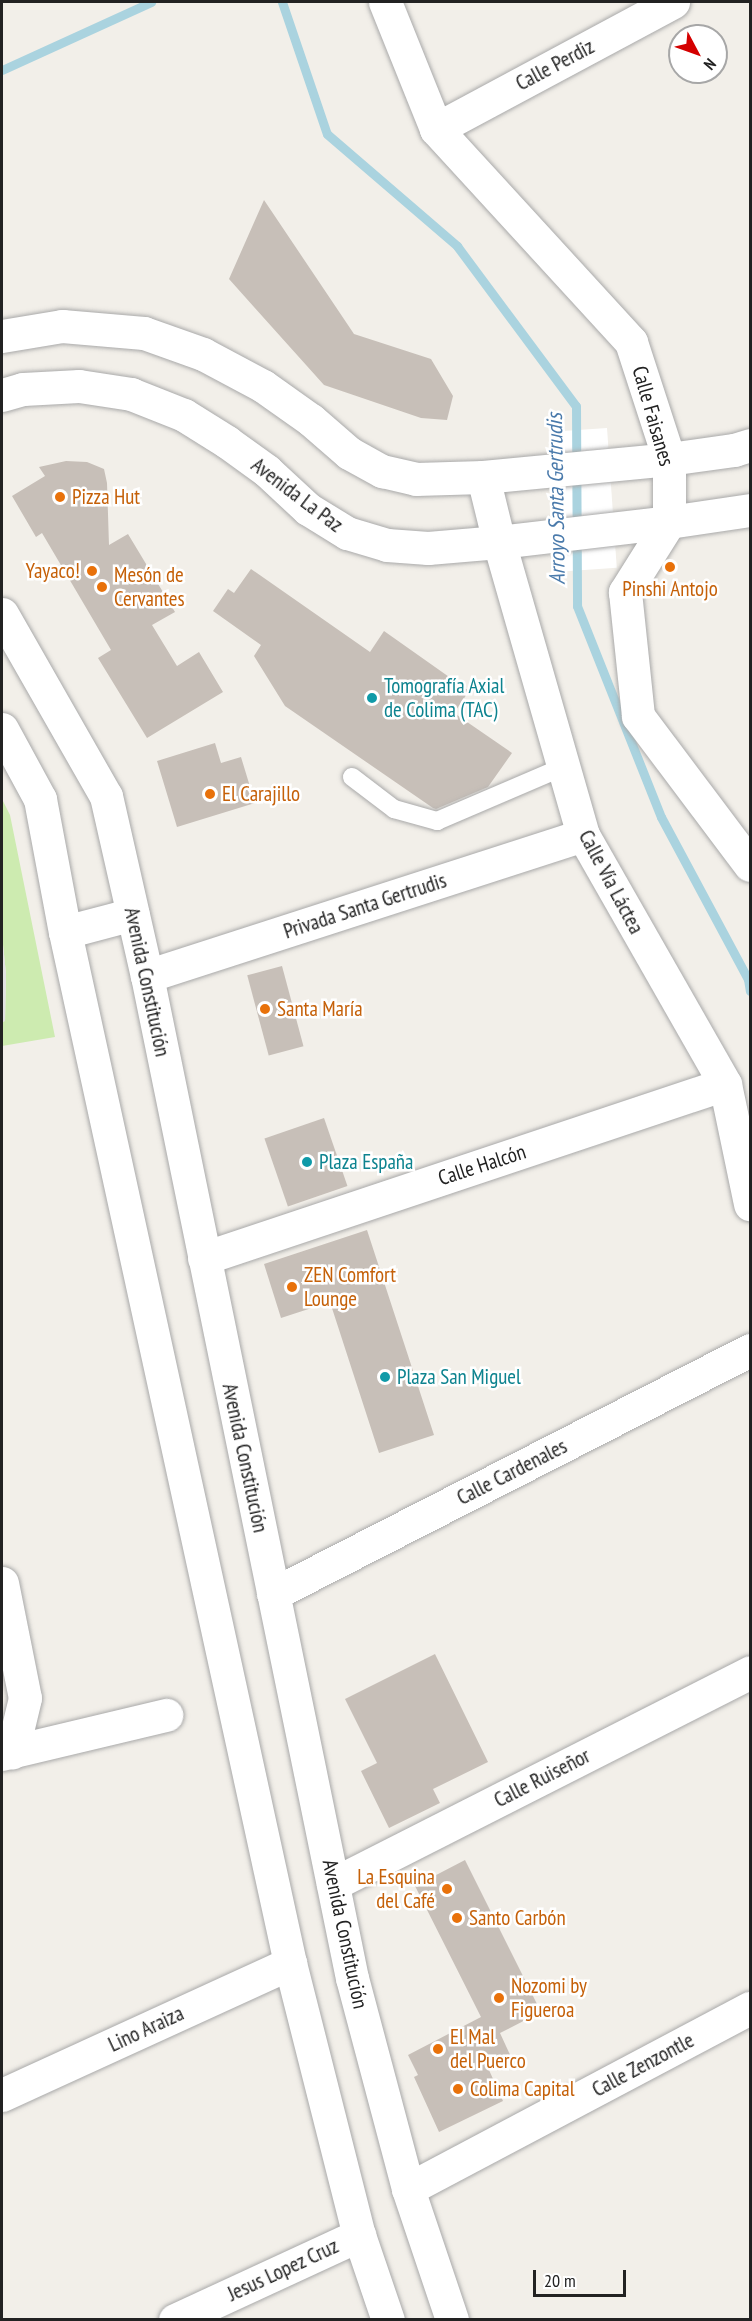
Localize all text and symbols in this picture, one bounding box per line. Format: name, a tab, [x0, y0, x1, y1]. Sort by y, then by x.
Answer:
north arrow	[668, 24, 728, 84]
street label: Calle Perdiz	[511, 34, 599, 96]
text: N	[700, 55, 720, 74]
street label: Calle Faisanes	[627, 363, 679, 469]
water label: Arroyo Santa Gertrudis	[541, 413, 571, 585]
street label: Avenida La Paz	[246, 452, 348, 538]
place label: Pizza Hut	[72, 484, 140, 510]
marker: Pizza Hut	[53, 490, 67, 504]
place label: Yayaco!	[26, 558, 80, 584]
marker: Pinshi Antojo	[663, 560, 677, 574]
place label: Mesón de Cervantes	[114, 562, 185, 612]
marker: Yayaco!	[85, 564, 99, 578]
place label: Pinshi Antojo	[622, 576, 718, 602]
marker: Mesón de Cervantes	[95, 580, 109, 594]
place label: Tomografía Axial de Colima (TAC)	[384, 673, 505, 723]
marker: Tomografía Axial de Colima (TAC)	[365, 691, 379, 705]
place label: El Carajillo	[222, 781, 300, 807]
marker: El Carajillo	[203, 787, 217, 801]
street label: Calle Vía Láctea	[573, 826, 649, 938]
street label: Privada Santa Gertrudis	[280, 868, 450, 944]
street label: Avenida Constitución	[119, 905, 175, 1059]
place label: Santa María	[277, 996, 363, 1022]
marker: Santa María	[258, 1002, 272, 1016]
street label: Calle Halcón	[435, 1139, 529, 1191]
place label: Plaza España	[319, 1149, 413, 1175]
marker: Plaza España	[300, 1155, 314, 1169]
place label: ZEN Comfort Lounge	[304, 1262, 396, 1312]
marker: ZEN Comfort Lounge	[285, 1280, 299, 1294]
place label: Plaza San Miguel	[397, 1364, 521, 1390]
marker: Plaza San Miguel	[378, 1370, 392, 1384]
street label: Avenida Constitución	[217, 1381, 273, 1535]
street label: Calle Cardenales	[453, 1433, 571, 1511]
street label: Calle Ruiseñor	[490, 1743, 594, 1813]
street label: Avenida Constitución	[317, 1857, 373, 2011]
place label: La Esquina del Café	[357, 1864, 435, 1914]
marker: La Esquina del Café	[440, 1882, 454, 1896]
place label: Santo Carbón	[469, 1905, 566, 1931]
marker: Santo Carbón	[450, 1911, 464, 1925]
place label: Nozomi by Figueroa	[511, 1973, 587, 2023]
marker: Nozomi by Figueroa	[492, 1991, 506, 2005]
street label: Lino Araiza	[104, 2001, 188, 2057]
place label: El Mal del Puerco	[450, 2024, 526, 2074]
street label: Calle Zenzontle	[588, 2028, 698, 2102]
marker: El Mal del Puerco	[431, 2042, 445, 2056]
place label: Colima Capital	[470, 2076, 575, 2102]
marker: Colima Capital	[451, 2082, 465, 2096]
street label: Jesus Lopez Cruz	[223, 2233, 343, 2307]
scale bar	[536, 2258, 629, 2296]
text: 20 m	[544, 2269, 576, 2292]

